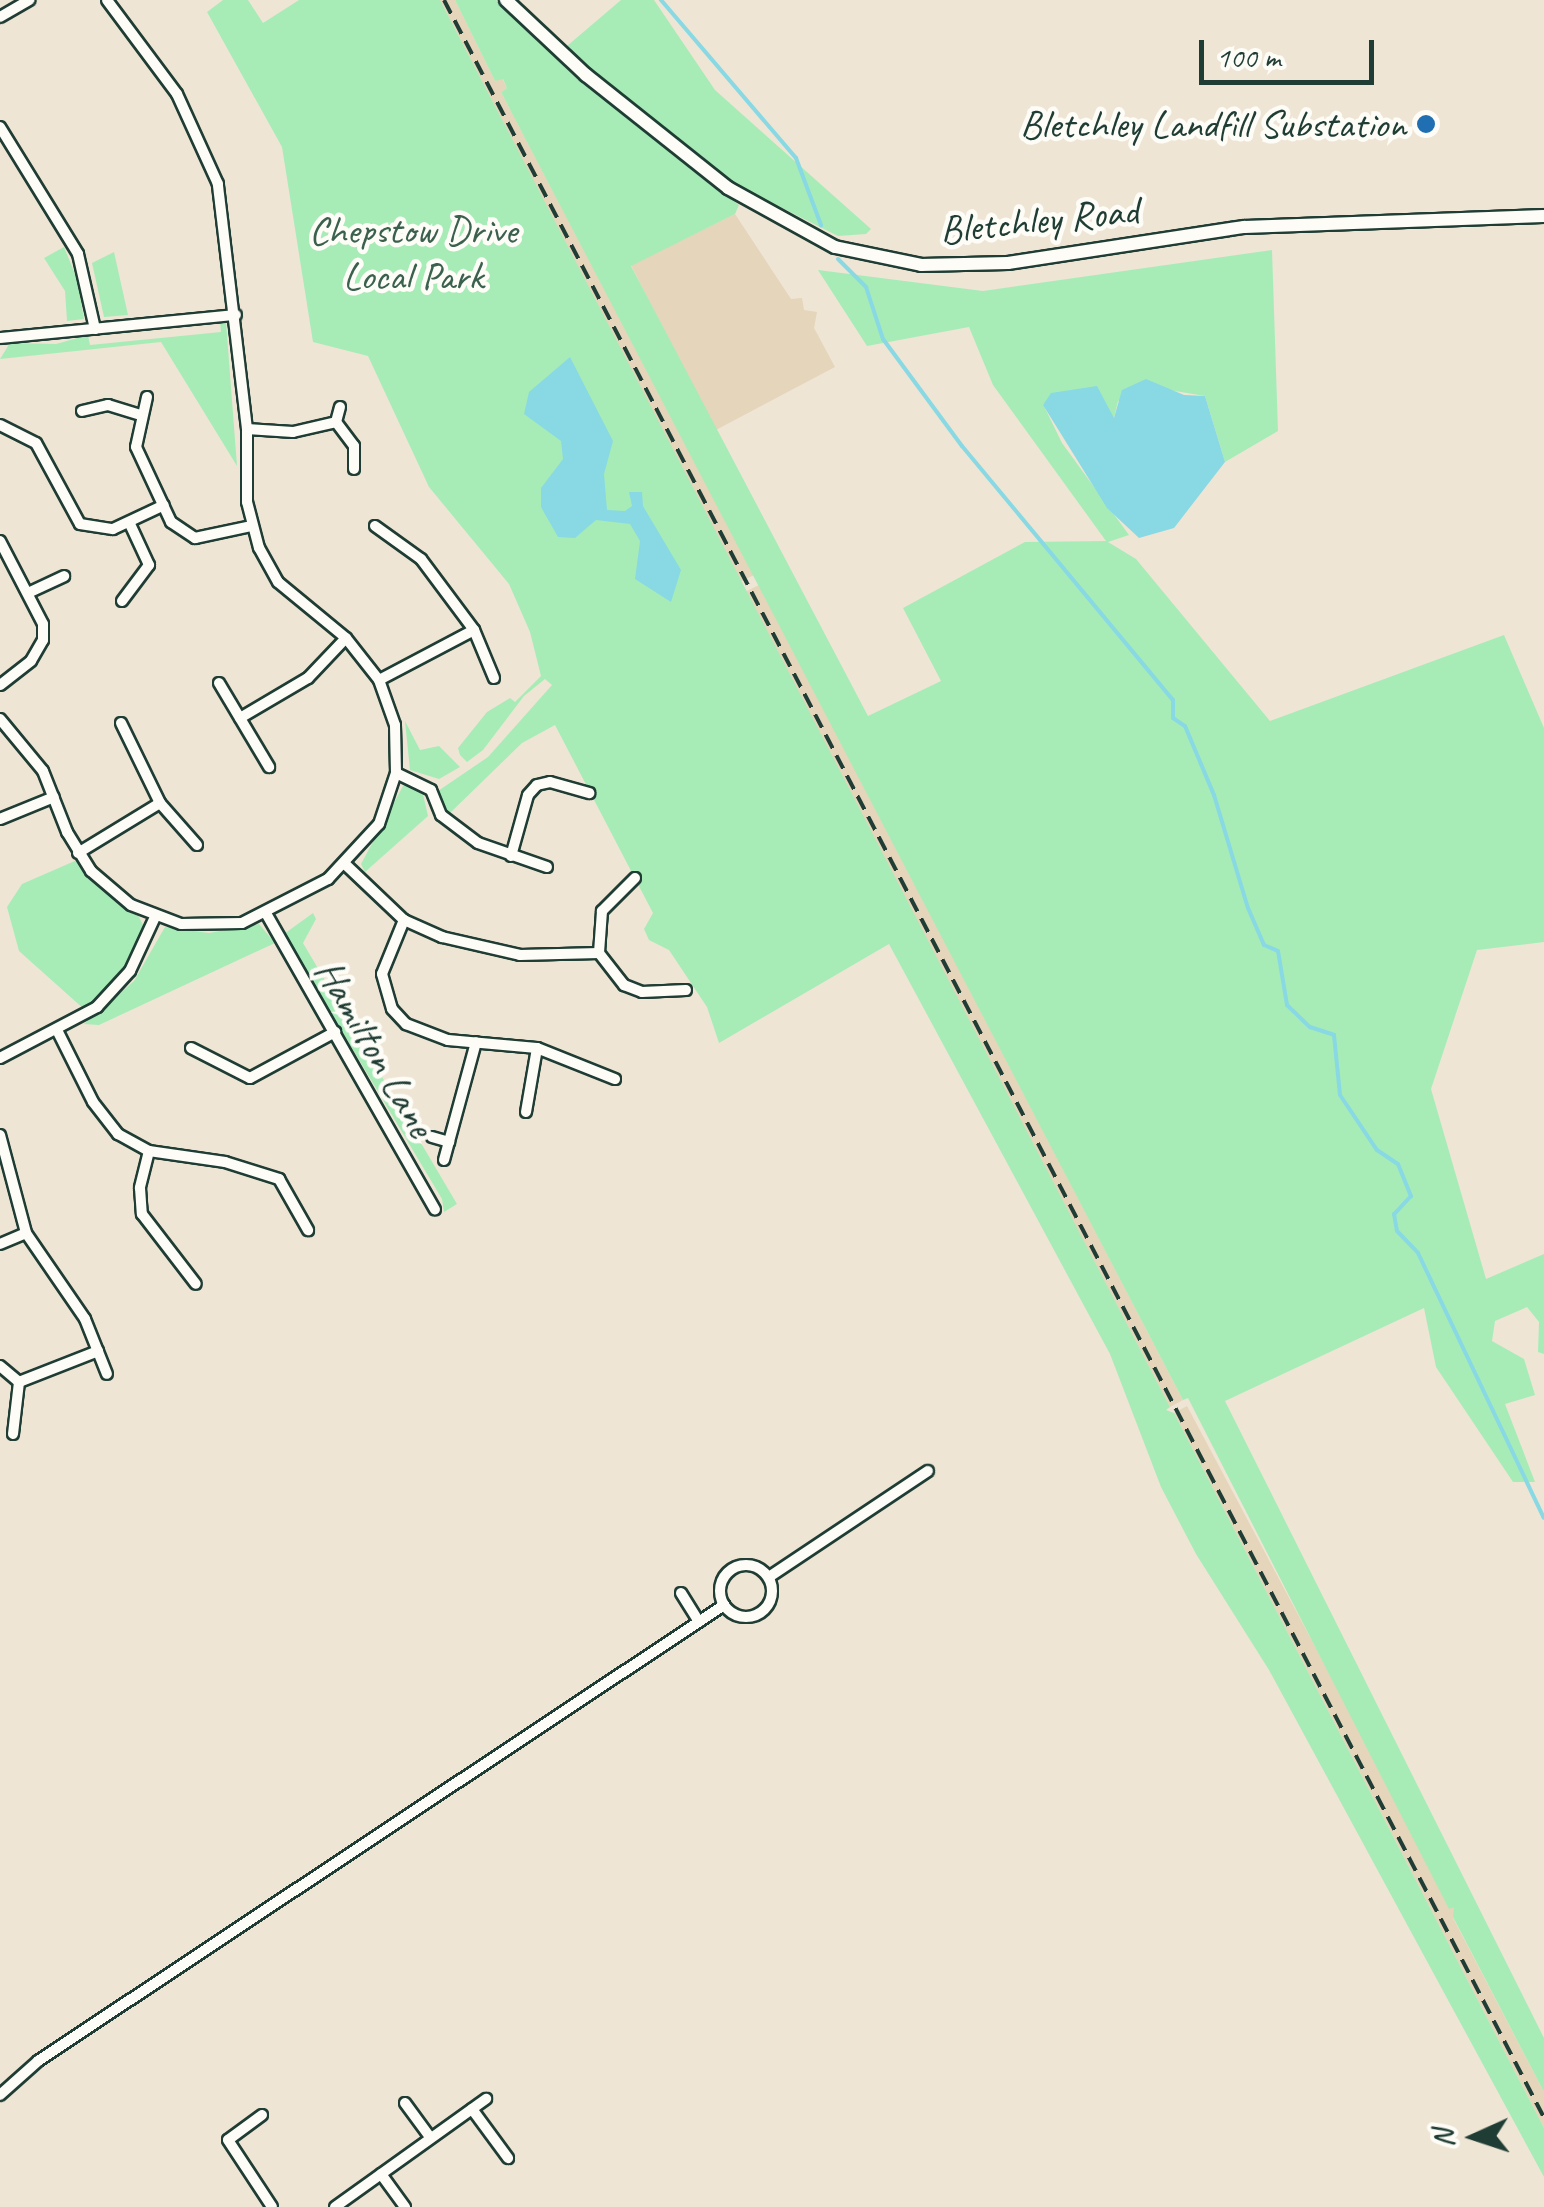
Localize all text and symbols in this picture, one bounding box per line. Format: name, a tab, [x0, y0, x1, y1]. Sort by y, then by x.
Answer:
scale bar	[1204, 20, 1379, 82]
text: 100 m	[1216, 38, 1281, 76]
place label: Bletchley Landfill Substation	[1019, 100, 1406, 148]
marker: Bletchley Landfill Substation	[1415, 113, 1437, 135]
street label: Bletchley Road	[938, 186, 1140, 254]
park label: Chepstow Drive Local Park	[309, 206, 517, 300]
street label: Hamilton Lane	[305, 951, 445, 1145]
north arrow	[1424, 2087, 1524, 2187]
text: N	[1426, 2129, 1461, 2148]

